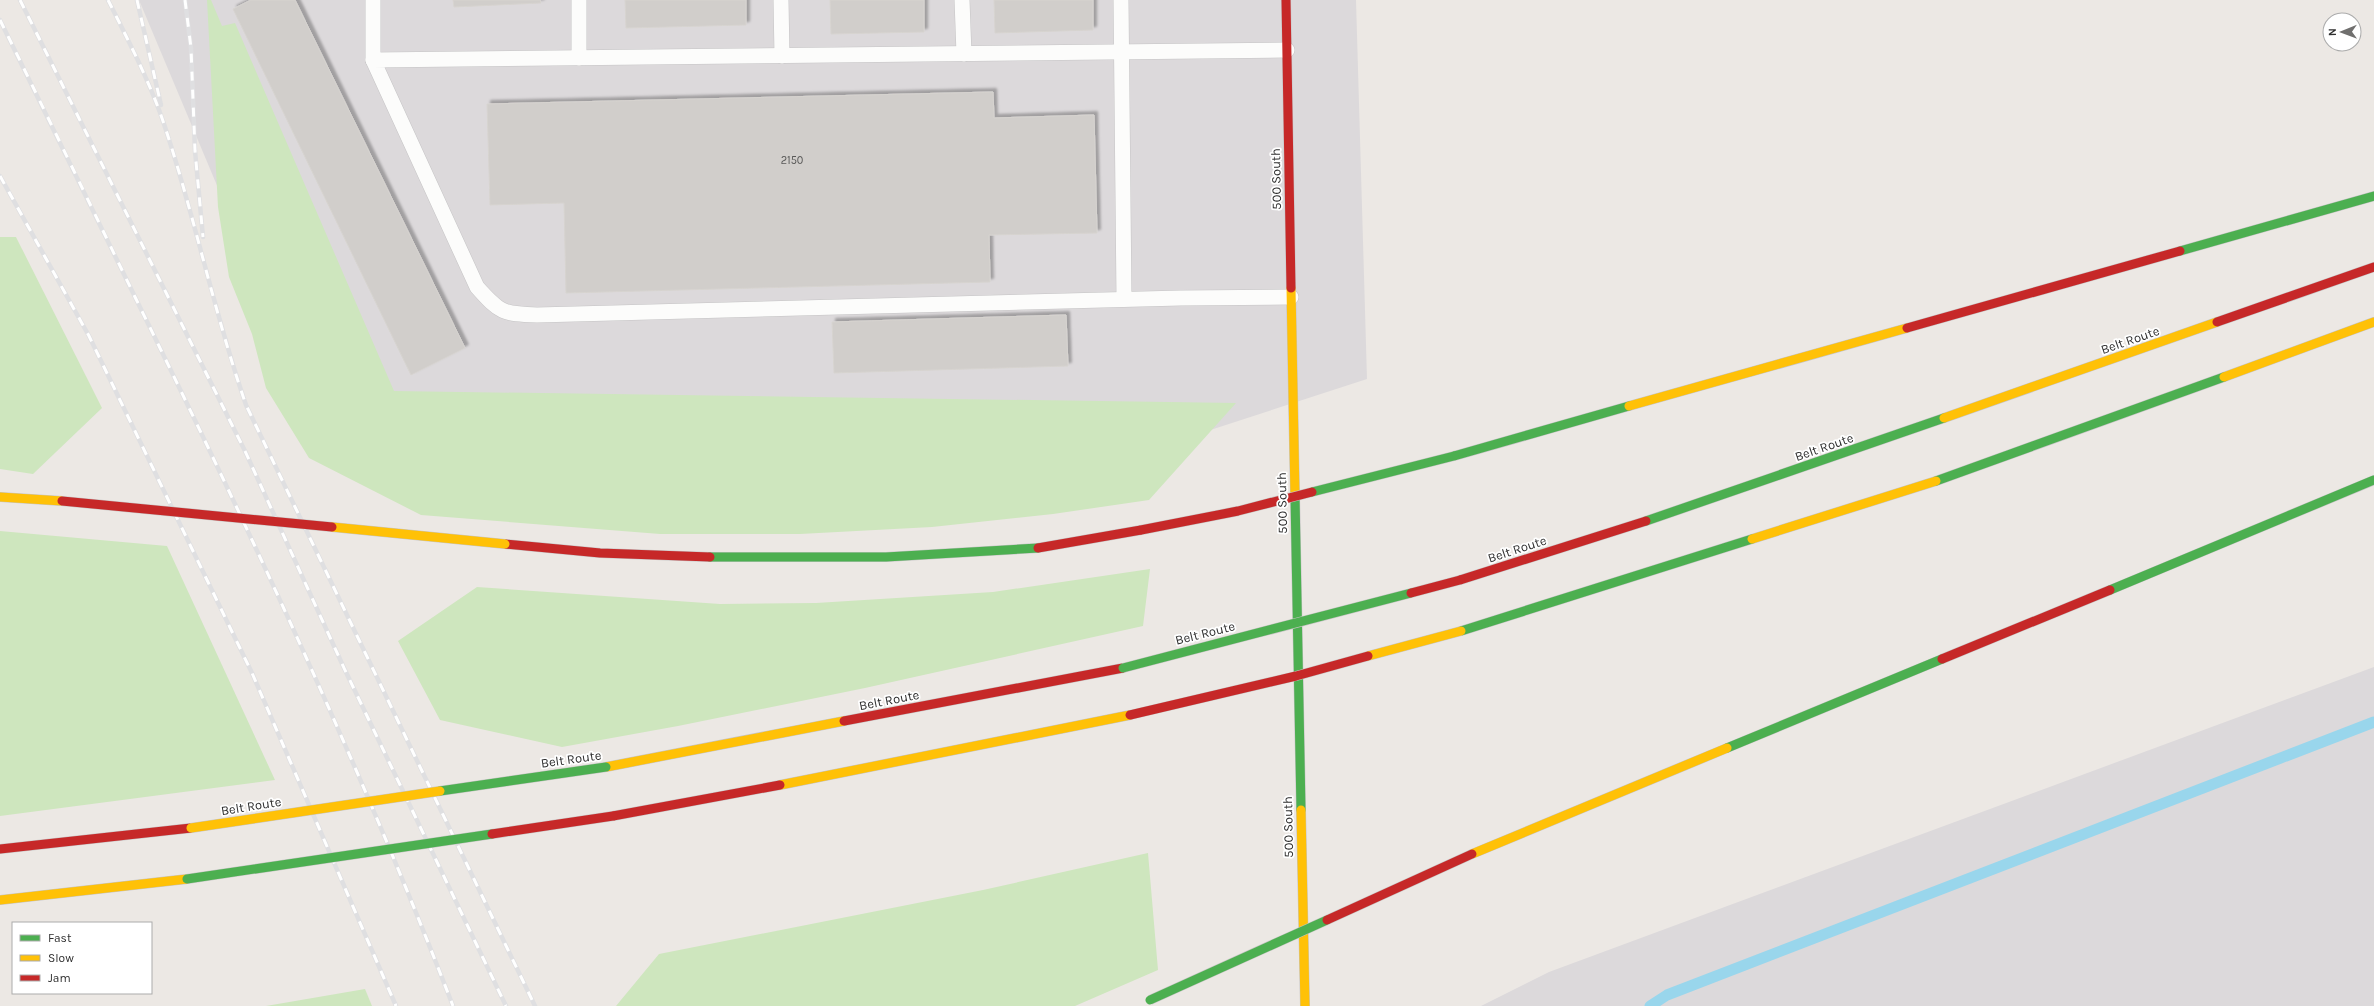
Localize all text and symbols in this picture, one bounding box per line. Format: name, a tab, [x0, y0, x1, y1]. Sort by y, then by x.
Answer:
north arrow	[2322, 12, 2362, 52]
text: N	[2326, 28, 2339, 36]
street label: 500 South	[1268, 148, 1284, 210]
house number: 2150	[781, 154, 803, 167]
street label: Belt Route	[2099, 323, 2162, 357]
street label: Belt Route	[1793, 430, 1856, 464]
street label: 500 South	[1274, 472, 1290, 534]
street label: Belt Route	[1486, 532, 1549, 566]
street label: Belt Route	[1174, 618, 1237, 648]
street label: Belt Route	[858, 687, 921, 713]
street label: Belt Route	[540, 747, 603, 771]
street label: Belt Route	[220, 794, 283, 818]
street label: 500 South	[1280, 796, 1296, 858]
legend	[12, 922, 152, 994]
text: Fast	[48, 931, 72, 945]
text: Slow	[48, 951, 74, 965]
text: Jam	[48, 971, 71, 985]

